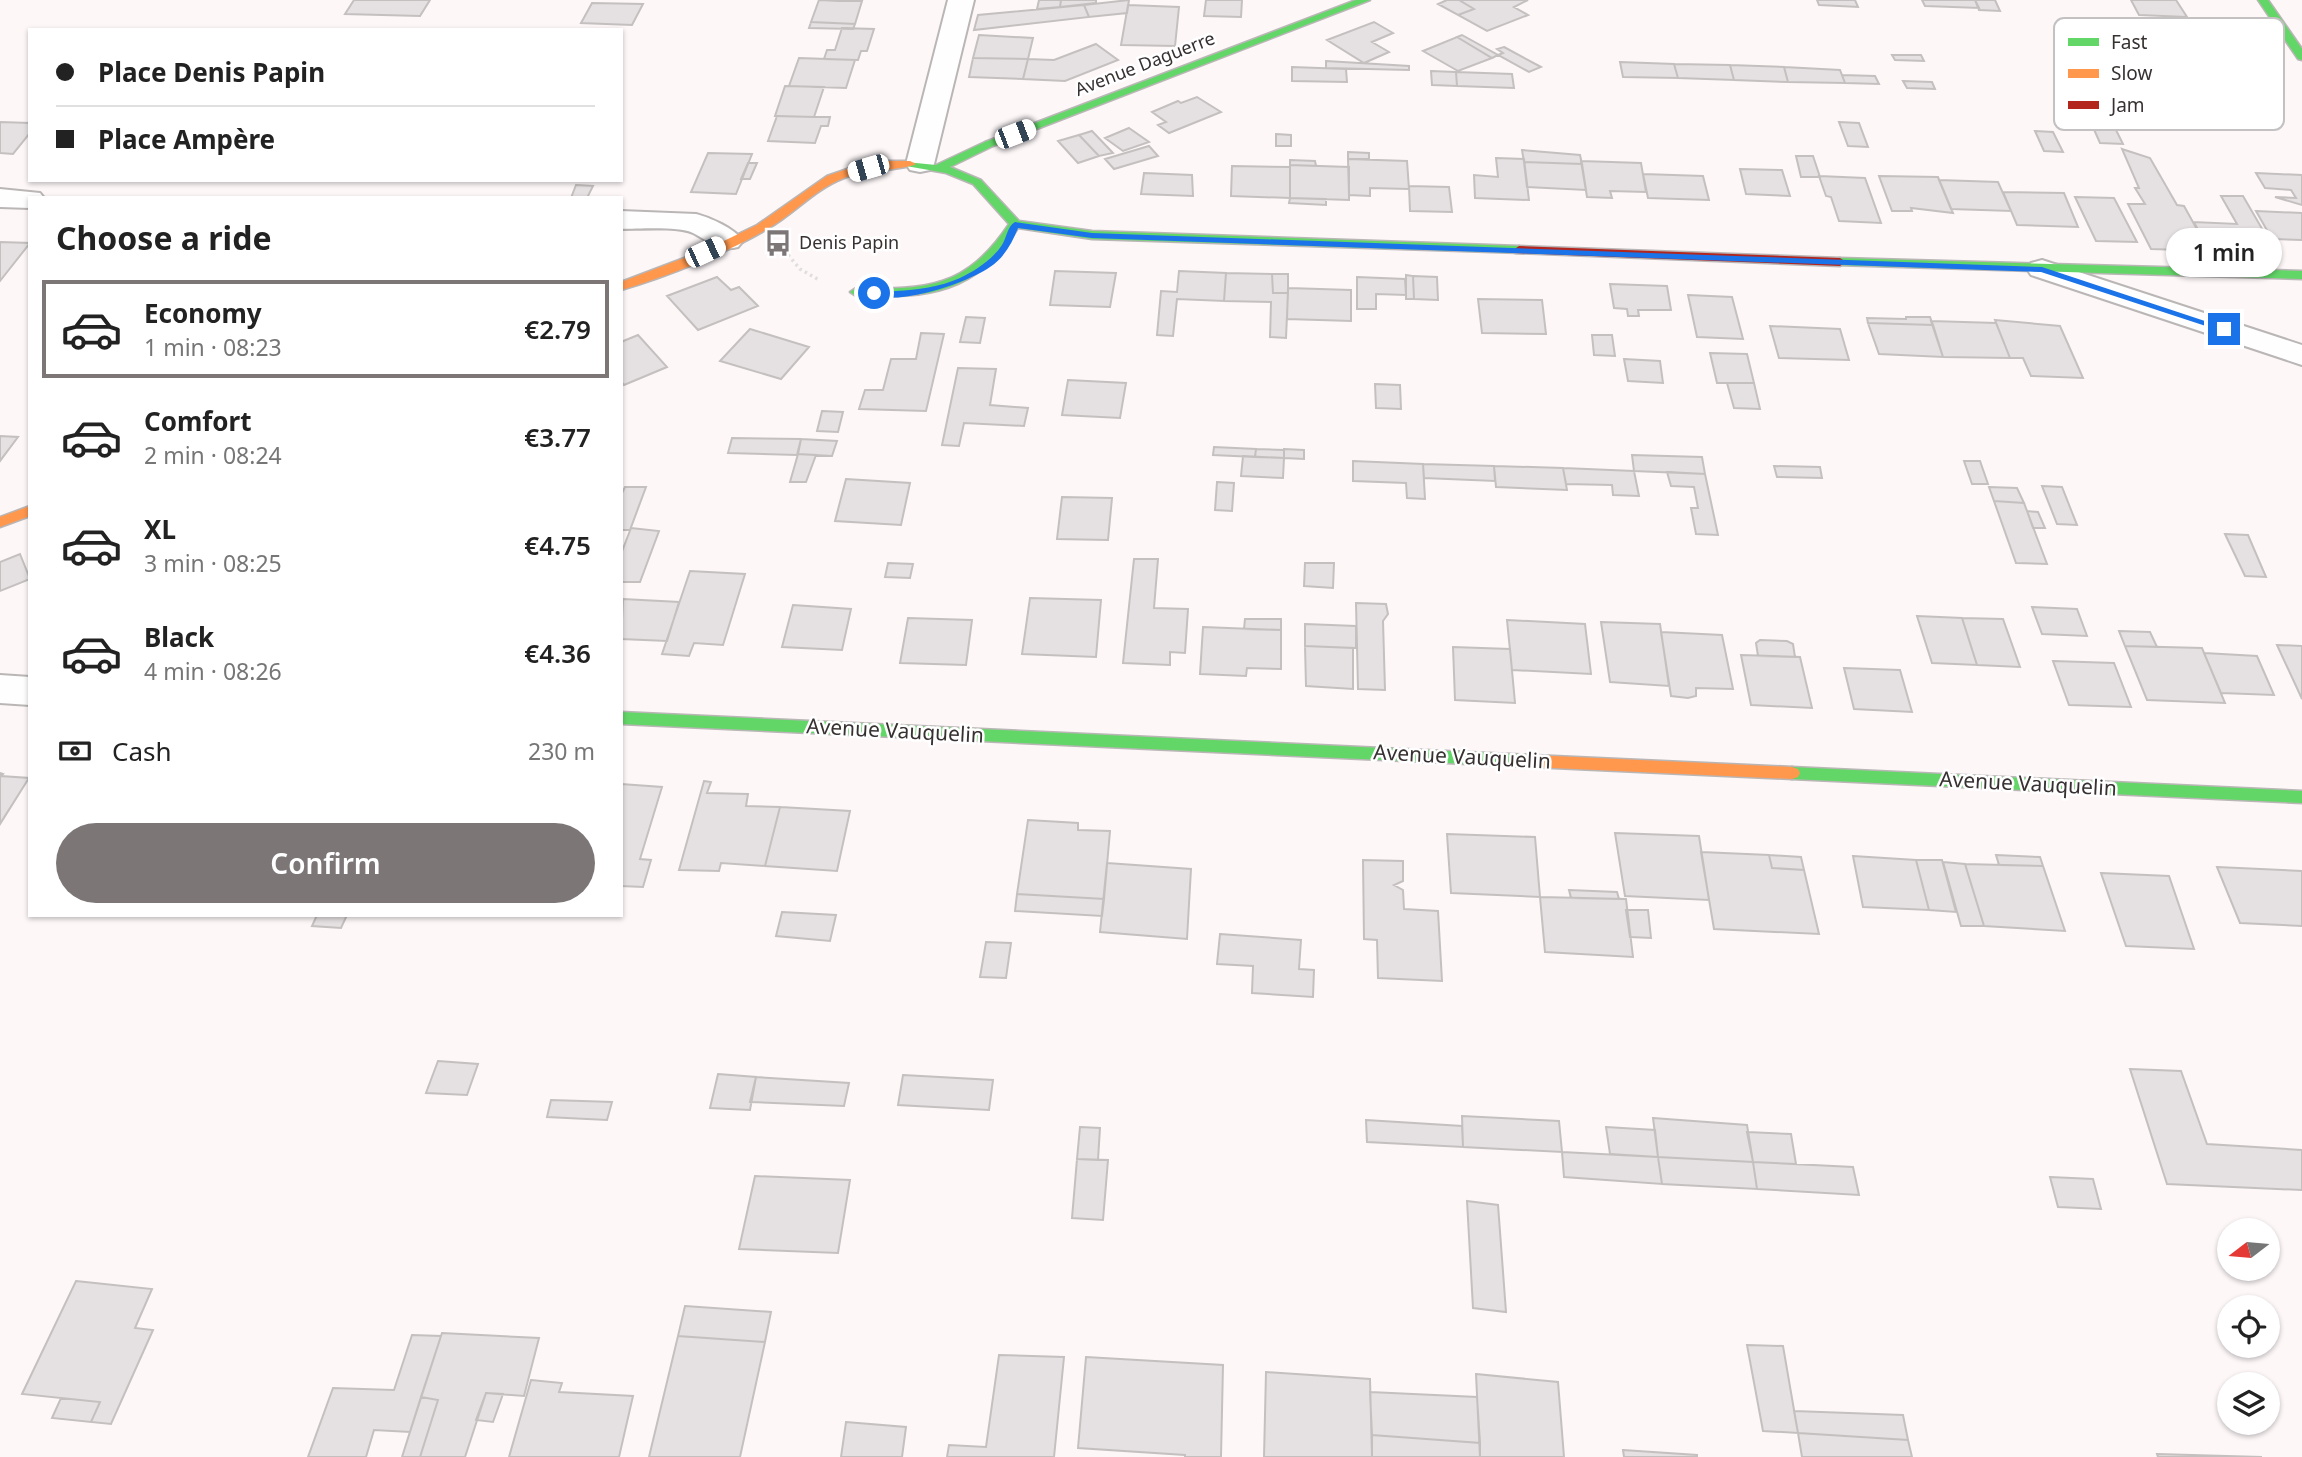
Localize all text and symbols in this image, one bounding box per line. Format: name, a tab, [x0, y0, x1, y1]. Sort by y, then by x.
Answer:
legend	[2054, 18, 2284, 130]
street label: Avenue Daguerre	[1071, 25, 1218, 101]
text: Fast	[2111, 29, 2148, 55]
text: Place Denis Papin	[98, 54, 325, 90]
text: Slow	[2111, 60, 2152, 86]
text: Jam	[2109, 92, 2145, 118]
car	[992, 117, 1039, 151]
text: Place Ampère	[98, 121, 275, 157]
car	[845, 152, 892, 184]
text: Choose a ride	[56, 216, 272, 259]
bus stop icon: Denis Papin	[763, 228, 793, 258]
callout: 1 min	[2166, 228, 2282, 276]
place label: Denis Papin	[799, 230, 899, 254]
car	[682, 234, 729, 270]
text: 1 min	[2193, 236, 2255, 268]
route start	[858, 277, 890, 309]
text: Economy	[144, 295, 262, 331]
icon: car	[60, 298, 123, 361]
text: €2.79	[524, 311, 591, 347]
route end	[2208, 313, 2240, 345]
text: 1 min · 08:23	[144, 331, 282, 363]
text: Comfort	[144, 403, 252, 439]
icon: car	[60, 406, 123, 469]
text: €3.77	[524, 419, 591, 455]
text: 2 min · 08:24	[144, 439, 282, 471]
text: XL	[144, 511, 176, 547]
icon: car	[60, 514, 123, 577]
text: €4.75	[524, 527, 591, 563]
text: 3 min · 08:25	[144, 547, 282, 579]
text: Black	[144, 619, 214, 655]
icon: car	[60, 622, 123, 685]
text: €4.36	[524, 635, 591, 671]
text: 4 min · 08:26	[144, 655, 282, 687]
street label: Avenue Vauquelin	[806, 711, 985, 749]
icon: cash	[56, 732, 94, 770]
text: Cash	[112, 733, 172, 769]
text: 230 m	[528, 735, 595, 767]
street label: Avenue Vauquelin	[1373, 737, 1552, 775]
street label: Avenue Vauquelin	[1939, 764, 2118, 802]
button: Confirm	[56, 823, 595, 903]
north arrow	[2217, 1218, 2280, 1281]
map controls	[2217, 1218, 2280, 1435]
button: locate	[2217, 1295, 2280, 1358]
button: layers	[2217, 1372, 2280, 1435]

